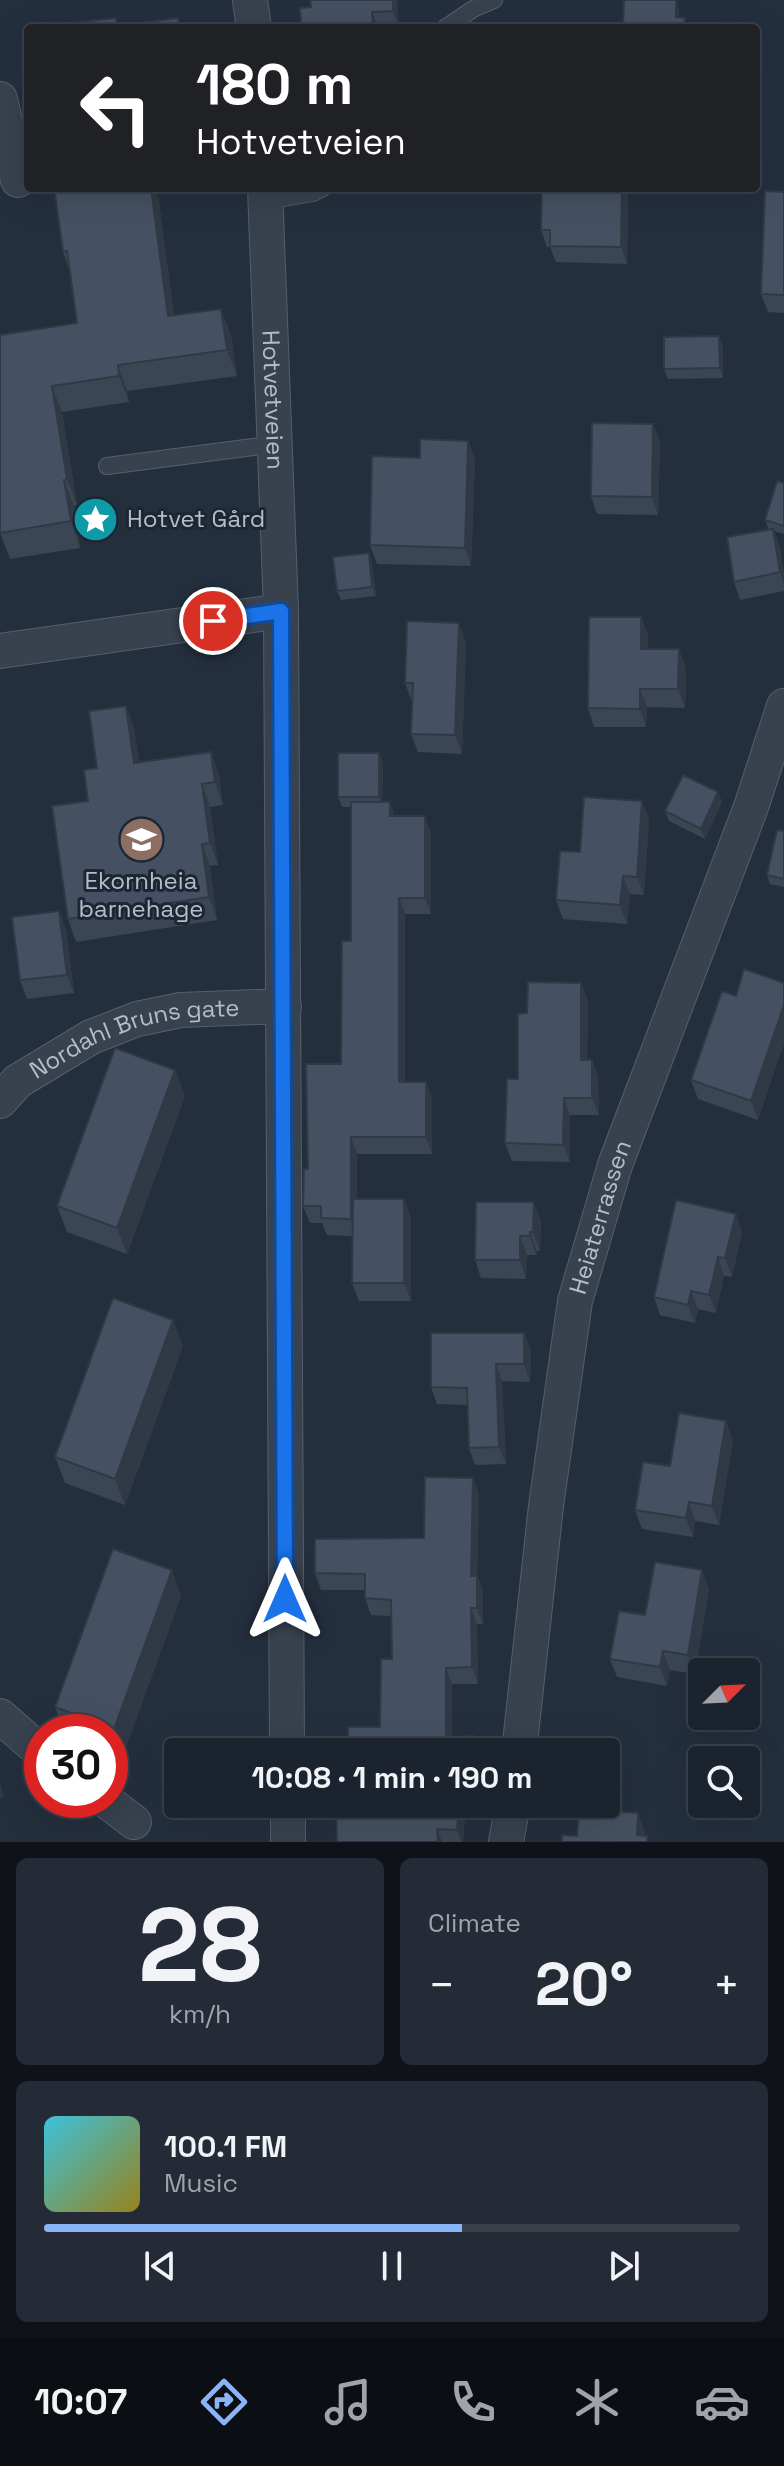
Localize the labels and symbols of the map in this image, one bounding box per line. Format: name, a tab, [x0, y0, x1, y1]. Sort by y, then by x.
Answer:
street label: Hotvetveien	[255, 329, 292, 470]
place icon: Hotvet Gård	[72, 495, 120, 543]
place label: Hotvet Gård	[127, 503, 265, 534]
pin	[179, 587, 247, 655]
school or university icon: Ekornheia barnehage	[117, 815, 165, 863]
place label: Ekornheia barnehage	[78, 865, 204, 924]
street label: Nordahl Bruns gate	[24, 992, 240, 1086]
street label: Heiaterrassen	[562, 1136, 638, 1298]
position arrow	[243, 1557, 327, 1641]
north arrow	[688, 1658, 760, 1730]
speed limit sign: 30	[24, 1714, 128, 1818]

